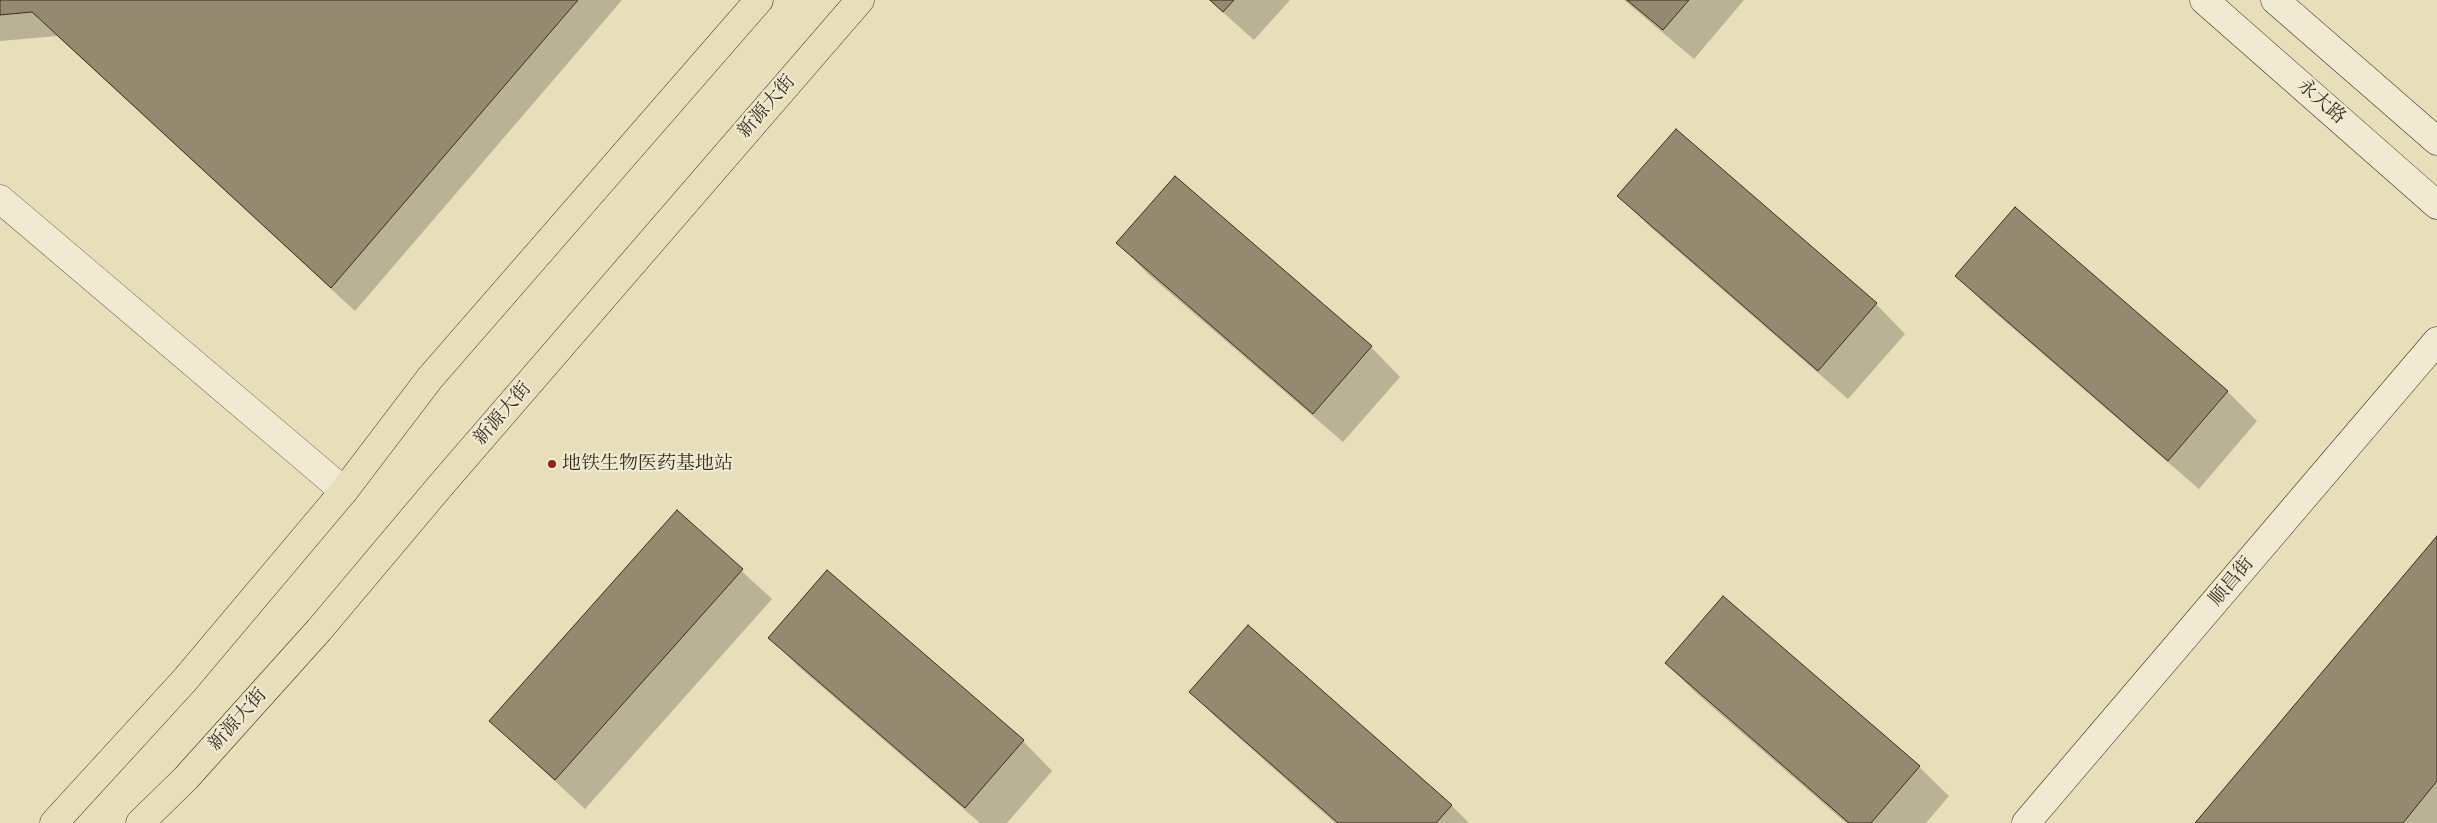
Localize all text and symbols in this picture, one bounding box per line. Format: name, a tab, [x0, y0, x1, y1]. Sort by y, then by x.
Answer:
street label: 新源大街	[733, 71, 801, 143]
street label: 永大路	[2292, 75, 2350, 129]
street label: 新源大街	[469, 378, 537, 450]
place label: 地铁生物医药基地站	[562, 453, 733, 475]
marker: 地铁生物医药基地站	[546, 458, 558, 470]
street label: 顺昌街	[2205, 553, 2259, 611]
street label: 新源大街	[204, 684, 272, 756]

